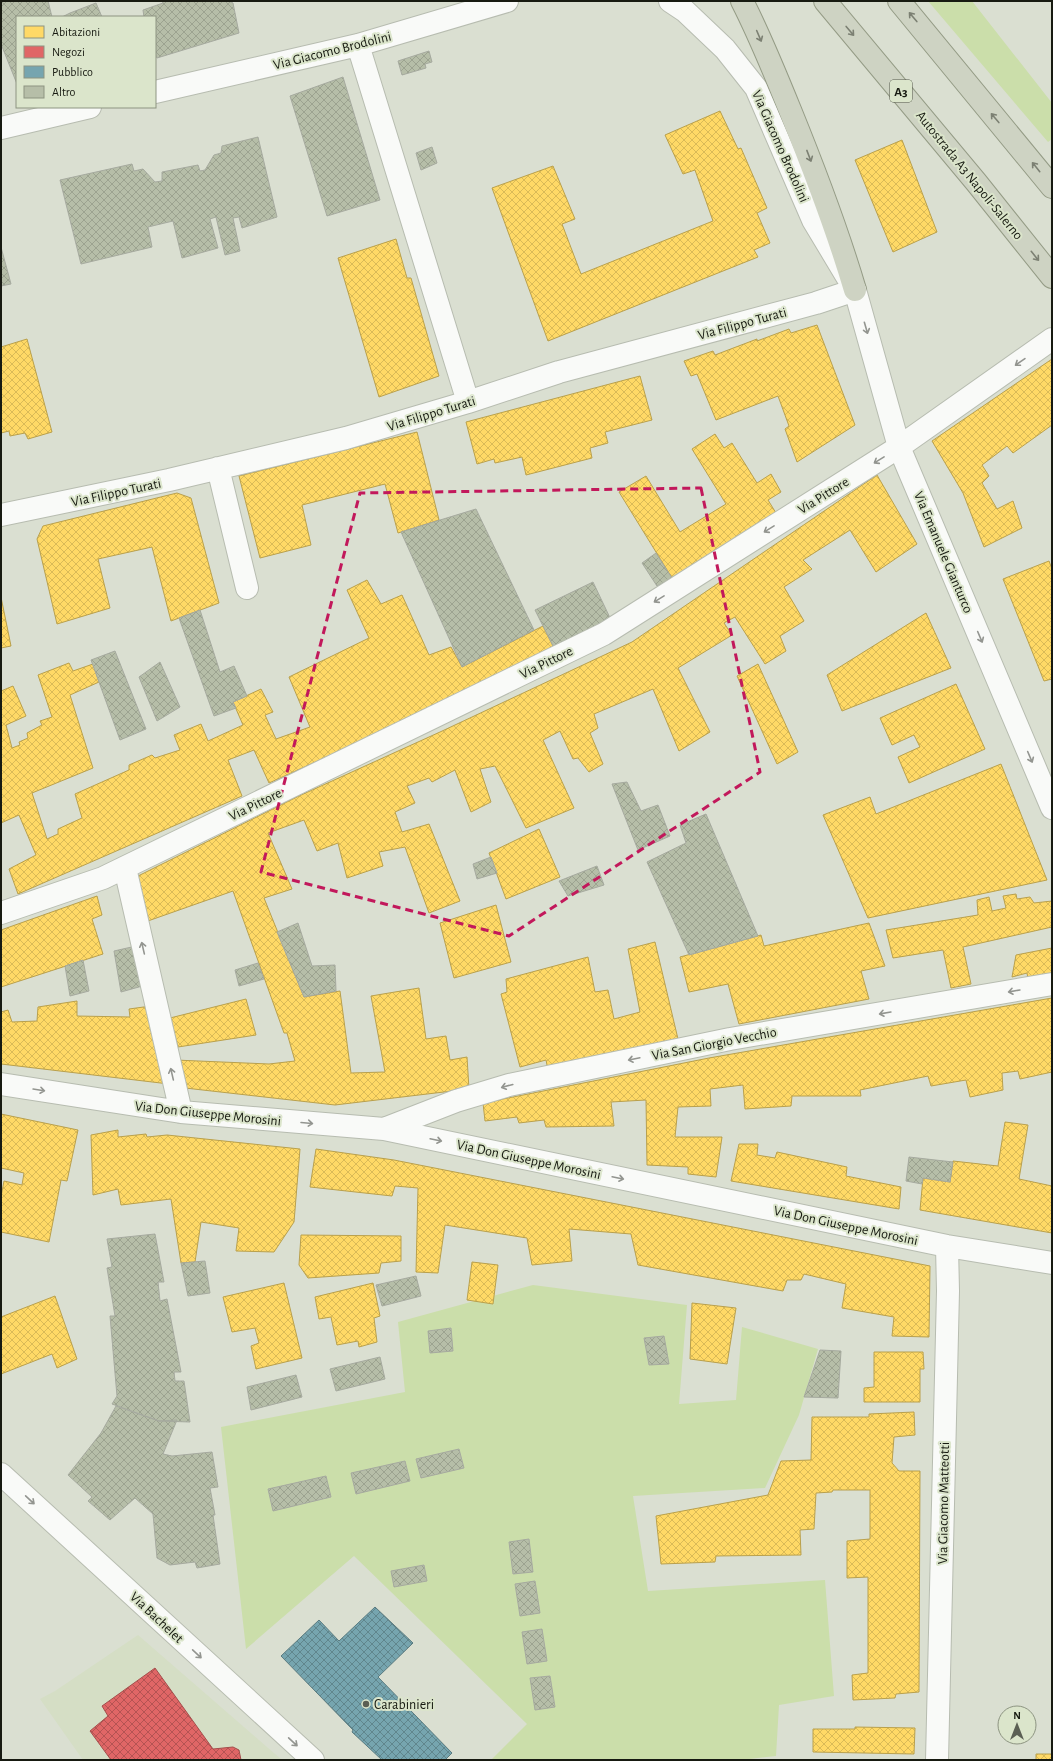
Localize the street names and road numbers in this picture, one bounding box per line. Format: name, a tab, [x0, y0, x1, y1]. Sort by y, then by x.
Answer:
street label: Via Giacomo Brodolini	[272, 30, 393, 72]
road number: A3	[890, 80, 912, 102]
street label: Via Giacomo Brodolini	[749, 88, 811, 205]
street label: Autostrada A3 Napoli-Salerno	[913, 109, 1025, 243]
street label: Via Filippo Turati	[696, 305, 788, 343]
street label: Via Filippo Turati	[386, 394, 477, 434]
street label: Via Pittore	[796, 475, 851, 517]
street label: Via Filippo Turati	[70, 477, 162, 509]
street label: Via Emanuele Gianturco	[911, 489, 975, 615]
street label: Via Pittore	[518, 644, 575, 682]
street label: Via Pittore	[227, 786, 284, 824]
street label: Via San Giorgio Vecchio	[651, 1025, 778, 1063]
street label: Via Don Giuseppe Morosini	[134, 1099, 282, 1129]
street label: Via Don Giuseppe Morosini	[455, 1138, 602, 1182]
street label: Via Don Giuseppe Morosini	[772, 1204, 919, 1248]
street label: Via Giacomo Matteotti	[936, 1442, 952, 1564]
street label: Via Bachelet	[127, 1590, 186, 1646]

